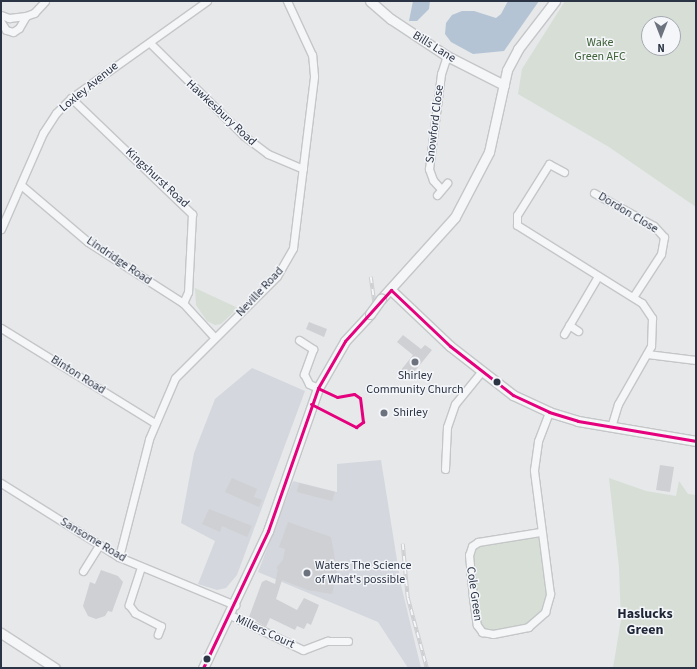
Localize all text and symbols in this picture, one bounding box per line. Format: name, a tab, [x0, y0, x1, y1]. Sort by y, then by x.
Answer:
north arrow	[641, 16, 681, 56]
street label: Bills Lane	[410, 28, 458, 66]
park label: Wake Green AFC	[574, 36, 626, 64]
text: N	[657, 40, 665, 55]
street label: Loxley Avenue	[57, 59, 121, 115]
street label: Hawkesbury Road	[183, 77, 259, 149]
street label: Snowford Close	[423, 84, 447, 164]
street label: Kingshurst Road	[122, 145, 192, 211]
street label: Dordon Close	[595, 189, 661, 237]
street label: Lindridge Road	[84, 234, 154, 288]
street label: Neville Road	[233, 264, 287, 320]
street label: Binton Road	[48, 353, 108, 397]
marker: Shirley Community Church	[410, 357, 420, 367]
place label: Shirley Community Church	[366, 369, 464, 397]
unlabelled marker	[492, 377, 502, 387]
place label: Shirley	[393, 406, 428, 420]
marker: Shirley	[378, 407, 390, 419]
street label: Sansome Road	[57, 515, 129, 565]
place label: Waters The Science of What's possible	[315, 559, 411, 587]
street label: Cole Green	[463, 566, 485, 622]
marker: Waters The Science of What's possible	[302, 568, 312, 578]
district label: Haslucks Green	[617, 606, 673, 638]
street label: Millers Court	[233, 612, 297, 652]
unlabelled marker	[202, 654, 212, 664]

